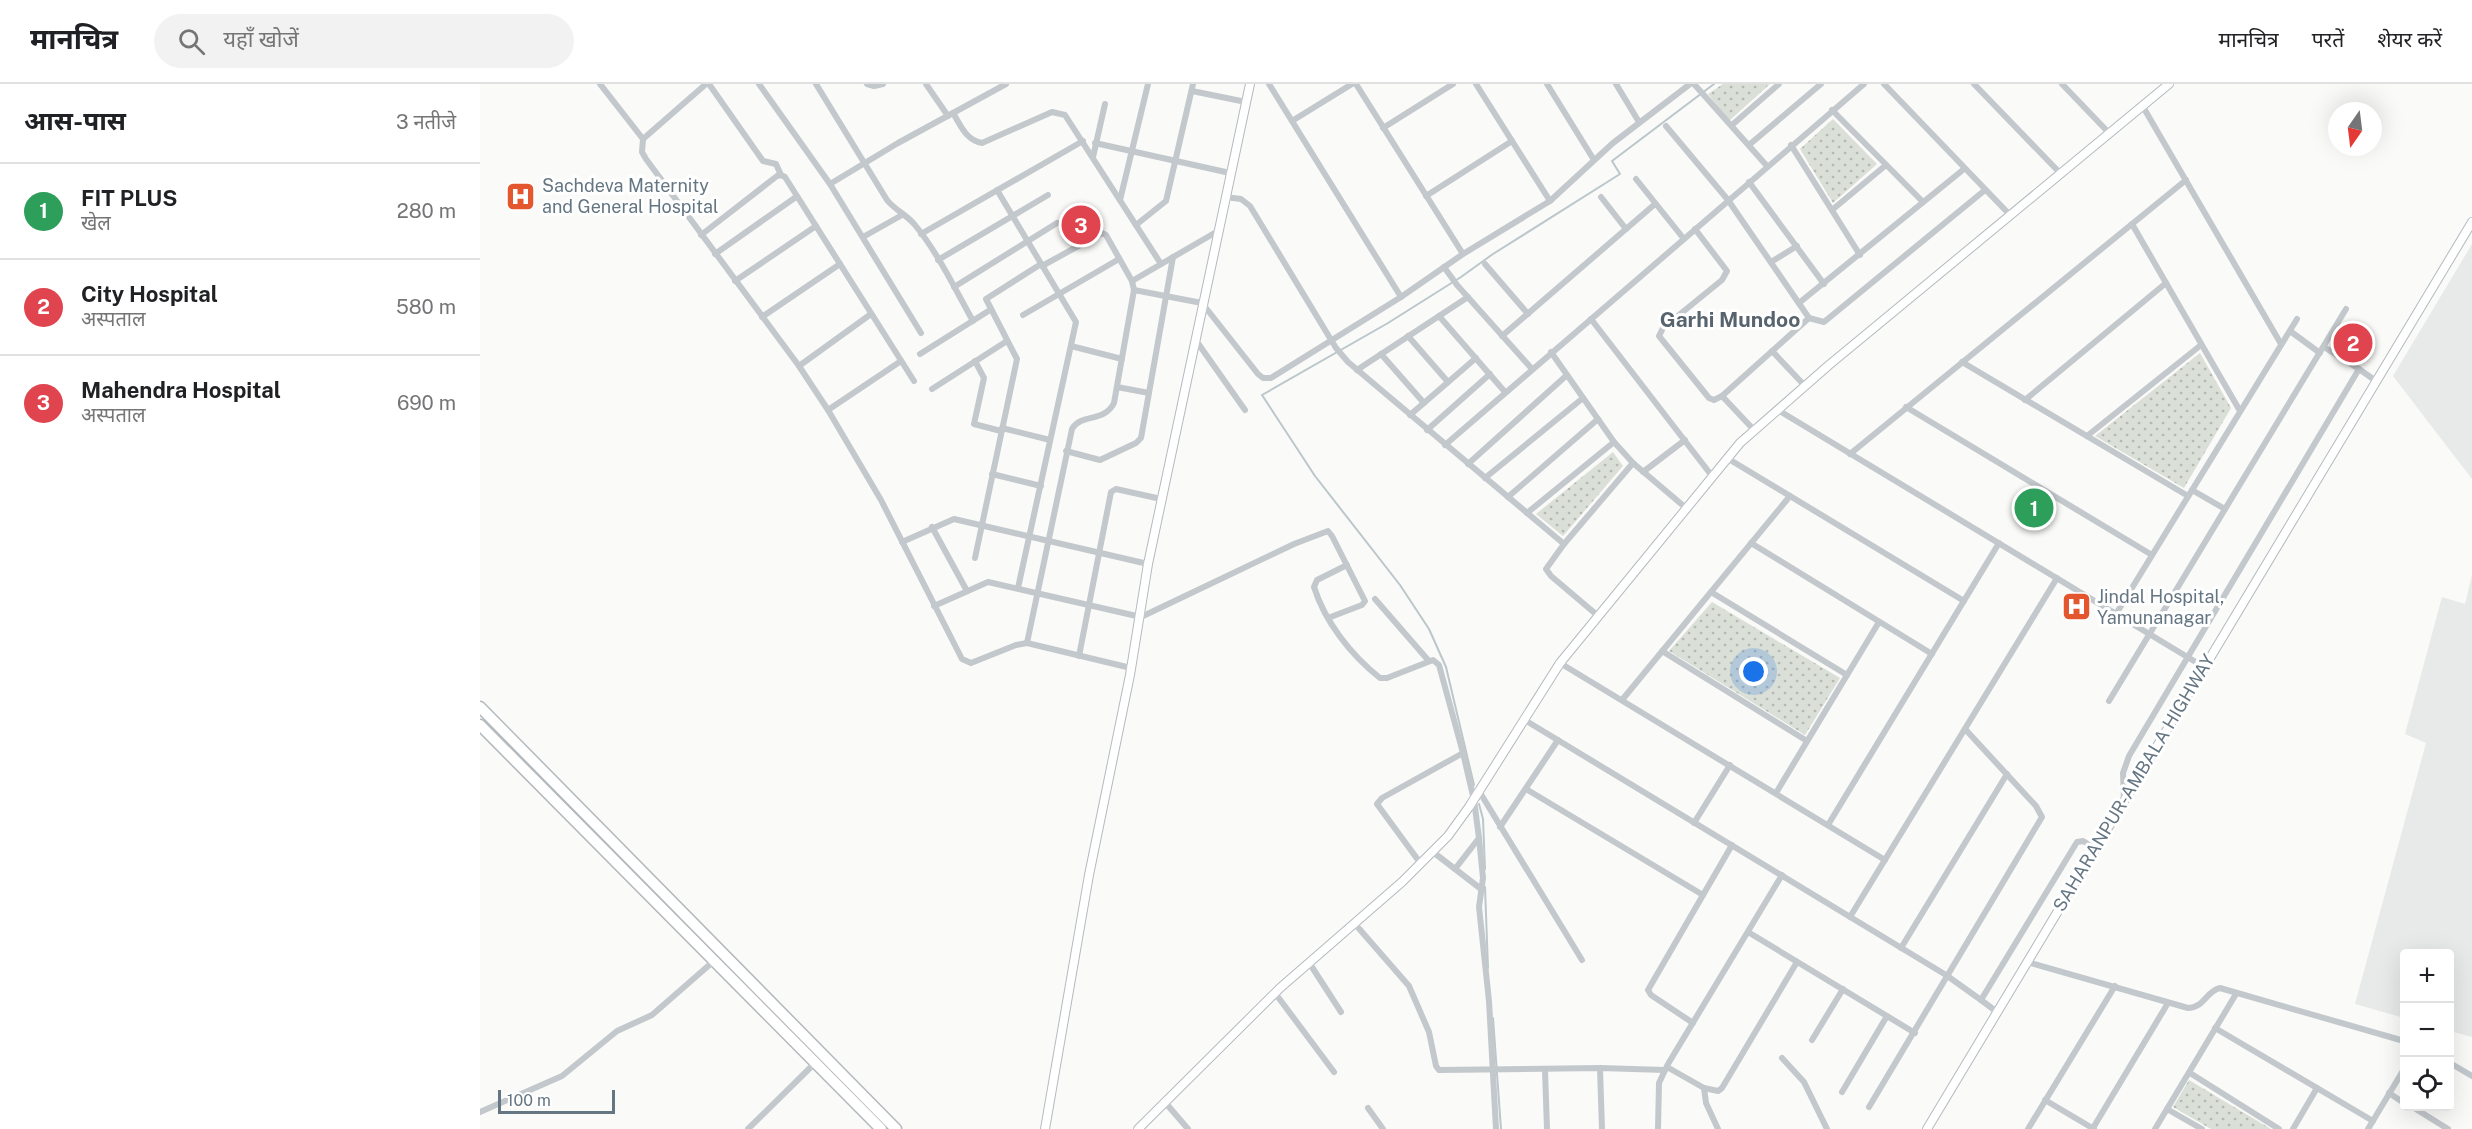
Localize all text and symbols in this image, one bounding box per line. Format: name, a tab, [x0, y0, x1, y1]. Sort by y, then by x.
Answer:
search box	[154, 14, 574, 68]
text: मानचित्र	[30, 22, 118, 55]
icon: search	[175, 25, 208, 58]
text: यहाँ खोजें	[223, 26, 299, 52]
text: मानचित्र	[2219, 27, 2279, 52]
text: परतें	[2312, 27, 2344, 52]
text: शेयर करें	[2377, 27, 2442, 52]
north arrow	[2328, 102, 2382, 156]
text: आस-पास	[24, 105, 126, 136]
text: 3 नतीजे	[396, 110, 456, 134]
place label: Sachdeva Maternity and General Hospital	[542, 175, 718, 217]
hospital icon: Sachdeva Maternity and General Hospital	[505, 180, 537, 212]
text: FIT PLUS	[81, 185, 178, 211]
text: 1	[39, 199, 48, 223]
text: 280 m	[397, 199, 456, 223]
pin: 3	[1062, 202, 1100, 248]
text: खेल	[81, 211, 111, 235]
text: City Hospital	[81, 281, 218, 307]
text: 2	[37, 295, 50, 319]
text: 580 m	[396, 295, 456, 319]
text: अस्पताल	[81, 307, 146, 331]
district label: Garhi Mundoo	[1660, 307, 1800, 332]
pin: 2	[2334, 320, 2372, 366]
text: Mahendra Hospital	[81, 377, 281, 403]
text: 3	[37, 391, 50, 415]
text: 690 m	[397, 391, 456, 415]
text: अस्पताल	[81, 403, 146, 427]
pin: 1	[2014, 486, 2054, 530]
place label: Jindal Hospital, Yamunanagar	[2097, 586, 2224, 628]
hospital icon: Jindal Hospital, Yamunanagar	[2060, 591, 2092, 623]
street label: SAHARANPUR-AMBALA HIGHWAY	[2048, 650, 2219, 915]
your location	[1739, 657, 1768, 686]
map controls	[2400, 949, 2454, 1111]
button: +	[2400, 949, 2454, 1003]
button: −	[2400, 1003, 2454, 1057]
button: locate	[2400, 1057, 2454, 1111]
scale bar	[498, 1087, 615, 1114]
text: 100 m	[507, 1091, 551, 1110]

